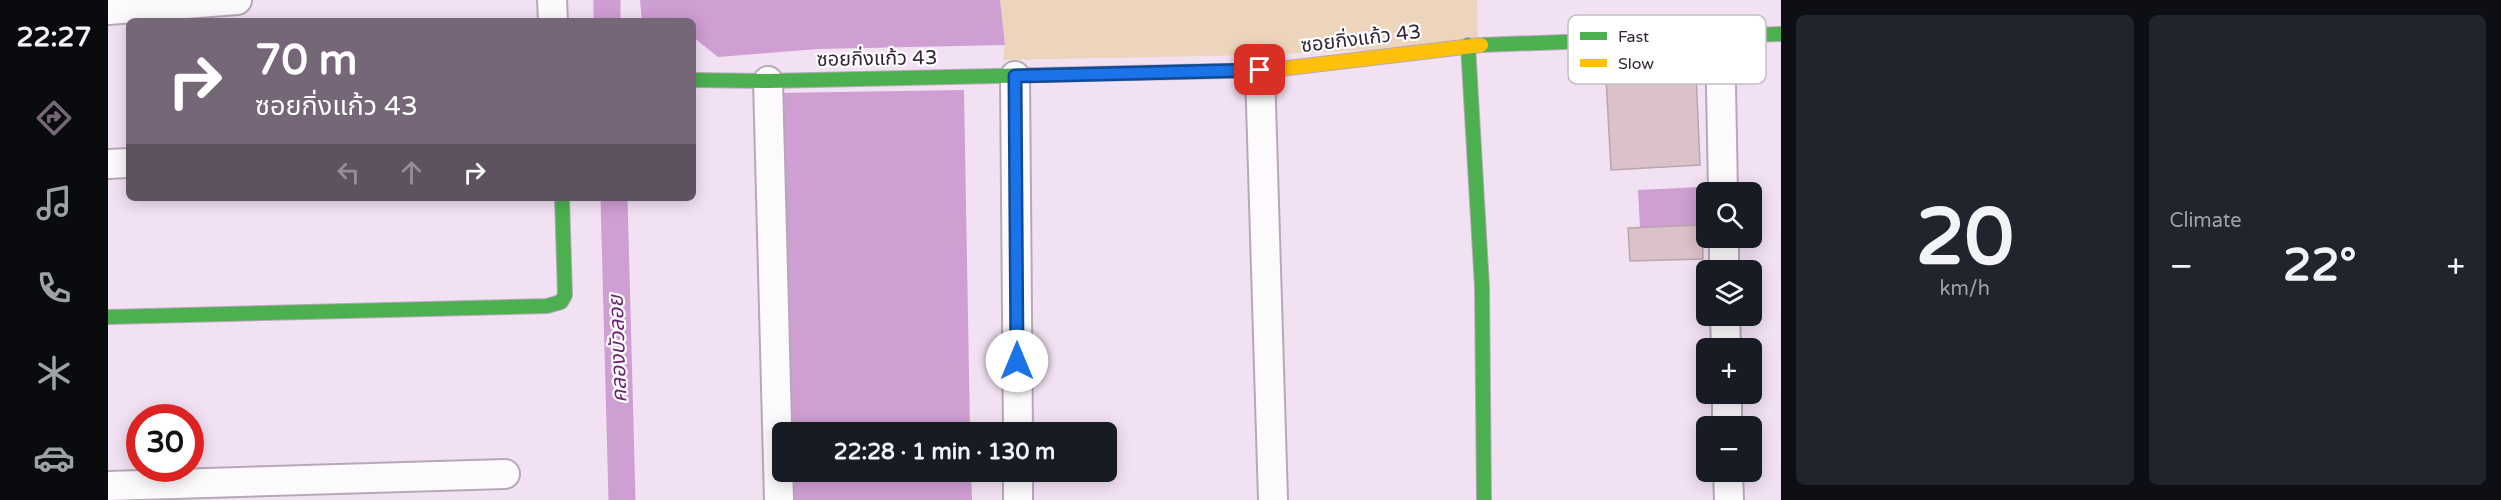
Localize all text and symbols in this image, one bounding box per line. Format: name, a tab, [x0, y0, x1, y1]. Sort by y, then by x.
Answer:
legend	[1568, 15, 1766, 84]
street label: ซอยกิ่งแก้ว 43	[1299, 18, 1422, 58]
text: 22:27	[17, 21, 91, 54]
text: Fast	[1618, 27, 1649, 47]
text: 70 m	[255, 35, 357, 86]
icon: right	[156, 42, 234, 120]
street label: ซอยกิ่งแก้ว 43	[816, 44, 938, 72]
pin	[1234, 44, 1285, 95]
icon: arrive	[1243, 53, 1276, 86]
text: Slow	[1618, 54, 1654, 74]
text: ซอยกิ่งแก้ว 43	[255, 90, 418, 123]
icon: directions	[33, 97, 75, 139]
icon: left	[332, 156, 365, 189]
icon: ahead	[395, 156, 428, 189]
icon: right	[458, 156, 491, 189]
icon: music	[33, 182, 75, 224]
map controls	[1696, 182, 1762, 482]
button: search	[1696, 182, 1762, 248]
text: 20	[1916, 191, 2014, 285]
text: Climate	[2170, 209, 2242, 233]
text: 22°	[2283, 239, 2356, 293]
text: −	[2170, 247, 2193, 286]
text: +	[2446, 247, 2465, 286]
button: layers	[1696, 260, 1762, 326]
icon: phone	[33, 267, 75, 309]
text: km/h	[1940, 277, 1990, 301]
water label: คลองบัวลอย	[604, 293, 632, 403]
position arrow	[985, 329, 1049, 393]
button: +	[1696, 338, 1762, 404]
icon: climate	[33, 352, 75, 394]
speed limit sign: 30	[126, 404, 204, 482]
button: −	[1696, 416, 1762, 482]
icon: car	[33, 437, 75, 479]
text: 22:28 · 1 min · 130 m	[834, 439, 1055, 465]

